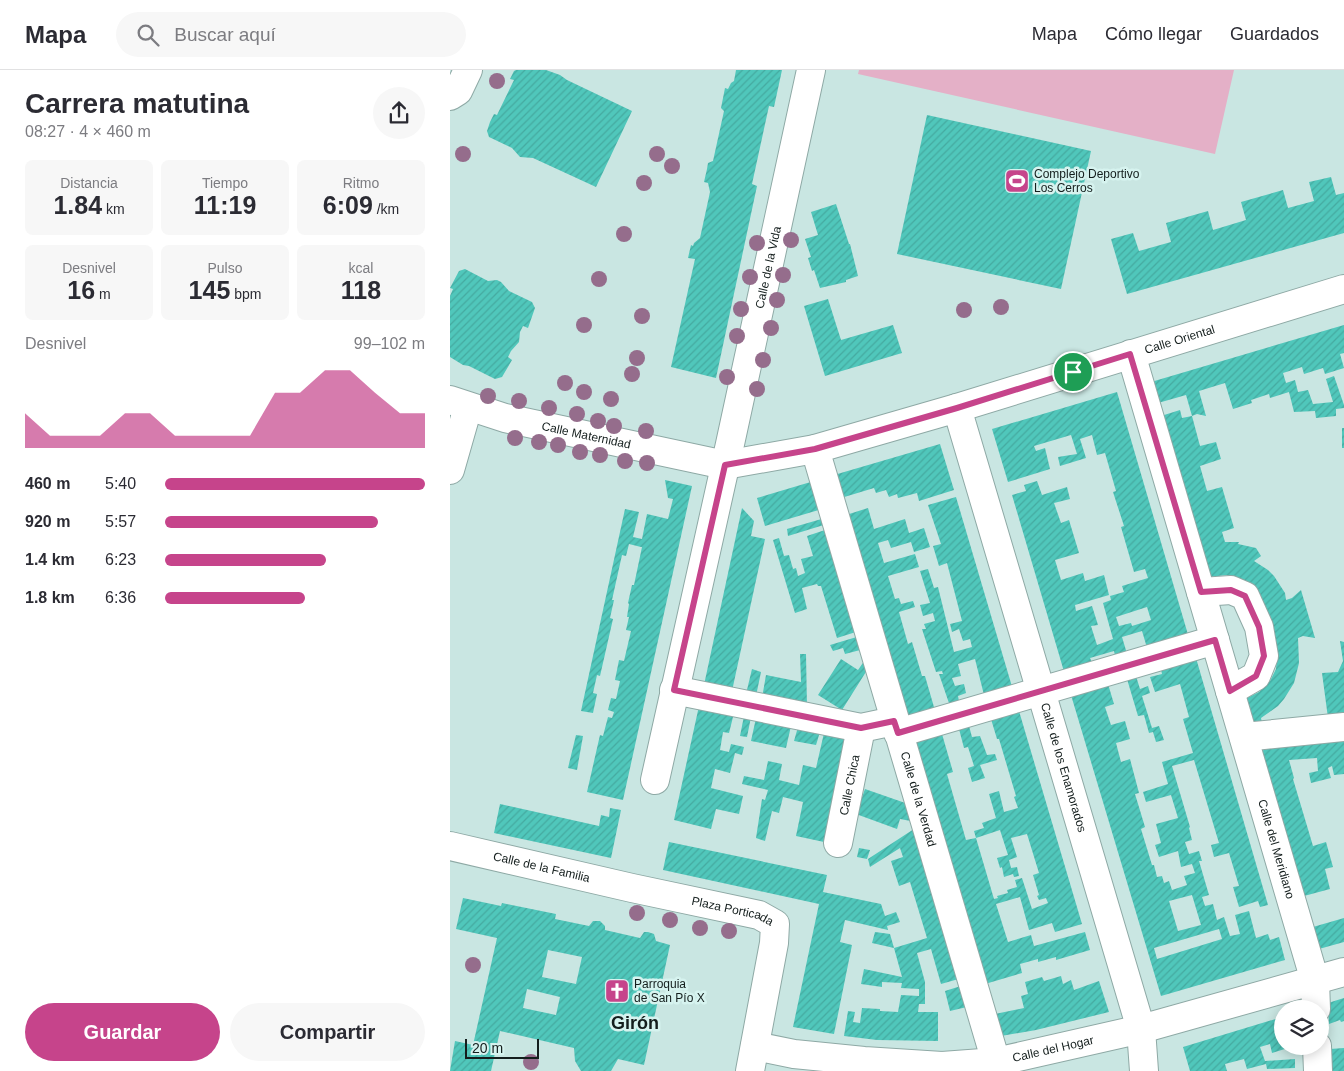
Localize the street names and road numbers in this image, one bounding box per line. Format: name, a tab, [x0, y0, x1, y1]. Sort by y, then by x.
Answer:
street label: Calle de la Vida	[753, 225, 784, 310]
street label: Calle Oriental	[1143, 322, 1217, 357]
street label: Calle Maternidad	[540, 419, 632, 452]
street label: Calle de los Enamorados	[1038, 701, 1089, 834]
street label: Calle de la Verdad	[898, 750, 939, 848]
street label: Calle Chica	[837, 753, 863, 817]
street label: Calle del Meridiano	[1255, 798, 1298, 901]
street label: Calle de la Familia	[492, 849, 592, 885]
street label: Plaza Porticada	[690, 894, 776, 929]
street label: Calle del Hogar	[1011, 1033, 1095, 1065]

